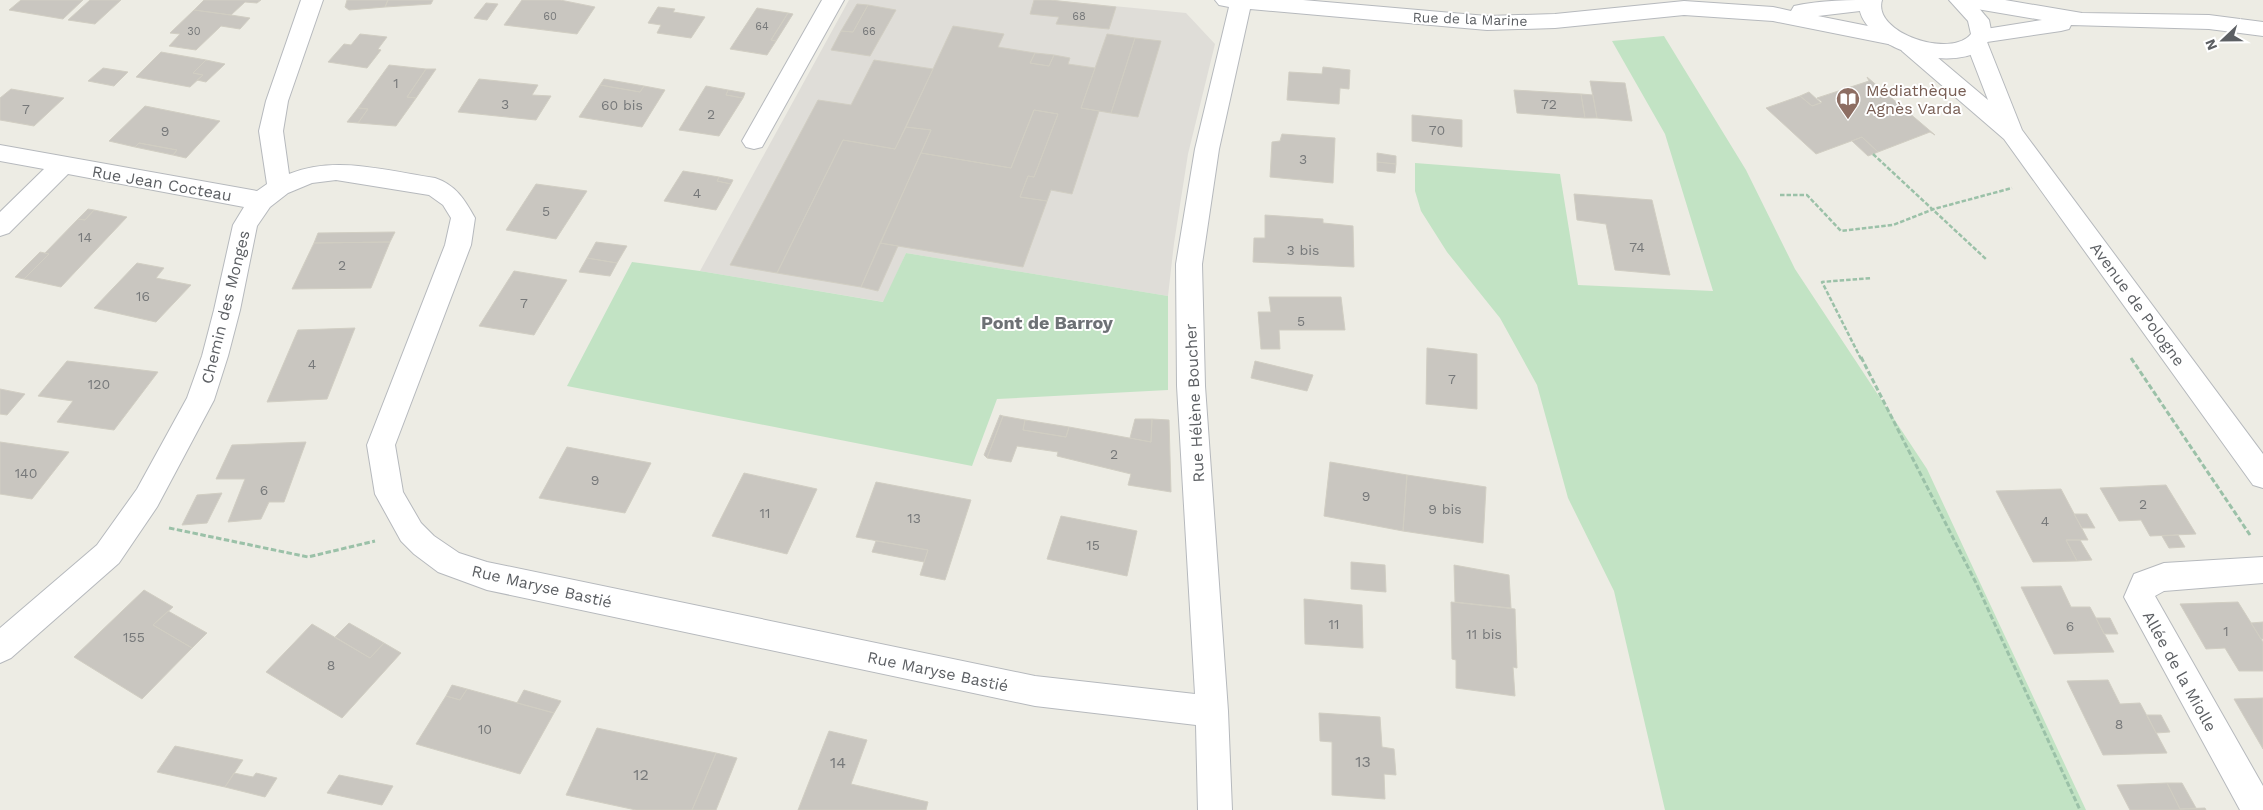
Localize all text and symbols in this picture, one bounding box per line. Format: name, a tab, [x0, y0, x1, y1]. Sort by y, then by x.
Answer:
street label: Rue de la Marine	[1412, 9, 1528, 29]
house number: 60	[543, 10, 557, 23]
house number: 68	[1072, 10, 1086, 23]
north arrow	[2198, 15, 2248, 65]
house number: 64	[755, 20, 769, 33]
house number: 30	[187, 25, 201, 38]
house number: 66	[862, 25, 876, 38]
text: N	[2202, 37, 2220, 53]
house number: 1	[393, 75, 399, 91]
place label: Médiathèque Agnès Varda	[1866, 81, 1967, 118]
library icon: Médiathèque Agnès Varda	[1835, 86, 1861, 120]
house number: 3	[501, 96, 509, 112]
house number: 72	[1541, 96, 1557, 112]
house number: 60 bis	[601, 97, 643, 113]
house number: 7	[22, 101, 30, 117]
house number: 2	[707, 106, 715, 122]
house number: 70	[1429, 122, 1445, 138]
house number: 9	[161, 123, 169, 139]
house number: 3	[1299, 151, 1307, 167]
street label: Rue Jean Cocteau	[91, 162, 233, 205]
house number: 4	[693, 185, 701, 201]
house number: 5	[542, 203, 550, 219]
street label: Chemin des Monges	[197, 228, 254, 386]
house number: 14	[78, 229, 92, 245]
house number: 74	[1629, 239, 1645, 255]
street label: Avenue de Pologne	[2086, 239, 2189, 370]
house number: 3 bis	[1287, 242, 1319, 258]
house number: 2	[338, 257, 346, 273]
house number: 16	[136, 288, 150, 304]
house number: 7	[520, 295, 528, 311]
district label: Pont de Barroy	[981, 312, 1114, 333]
house number: 5	[1297, 313, 1305, 329]
street label: Rue Hélène Boucher	[1181, 323, 1208, 483]
house number: 4	[308, 356, 316, 372]
house number: 7	[1448, 371, 1456, 387]
house number: 120	[88, 376, 110, 392]
house number: 2	[1110, 446, 1118, 462]
house number: 140	[15, 465, 37, 481]
house number: 9	[591, 472, 599, 488]
house number: 6	[260, 482, 268, 498]
house number: 9	[1362, 488, 1370, 504]
house number: 2	[2139, 496, 2147, 512]
house number: 9 bis	[1428, 501, 1462, 517]
house number: 11	[760, 505, 770, 521]
house number: 13	[907, 510, 921, 526]
house number: 4	[2041, 513, 2049, 529]
house number: 15	[1086, 537, 1100, 553]
street label: Rue Maryse Bastié	[470, 561, 614, 612]
street label: Allée de la Miolle	[2139, 608, 2220, 735]
house number: 11	[1329, 616, 1339, 632]
house number: 6	[2066, 618, 2074, 634]
house number: 1	[2223, 623, 2229, 639]
house number: 11 bis	[1466, 626, 1502, 642]
house number: 155	[123, 629, 145, 645]
street label: Rue Maryse Bastié	[866, 647, 1010, 696]
house number: 8	[327, 657, 335, 673]
house number: 8	[2115, 716, 2123, 732]
house number: 10	[478, 721, 492, 737]
house number: 13	[1355, 752, 1371, 771]
house number: 14	[830, 753, 846, 772]
house number: 12	[633, 765, 649, 784]

